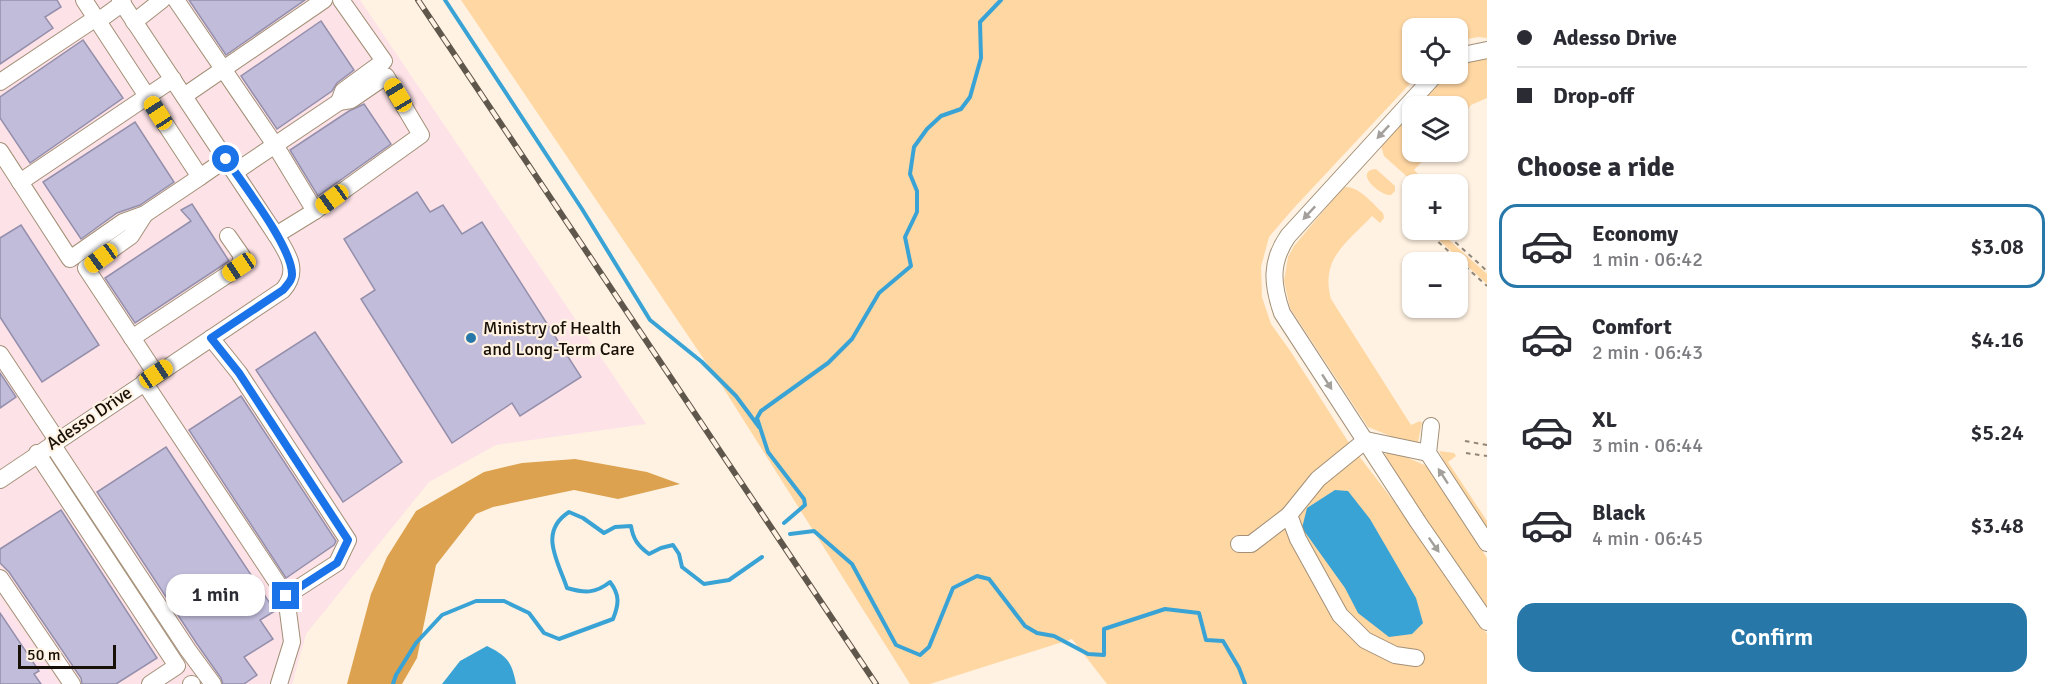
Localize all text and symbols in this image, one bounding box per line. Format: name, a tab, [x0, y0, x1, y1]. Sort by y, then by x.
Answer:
map controls	[1402, 18, 1468, 318]
button: locate	[1402, 18, 1468, 84]
text: Adesso Drive	[1553, 24, 1677, 51]
car	[381, 75, 415, 115]
text: Drop-off	[1553, 82, 1634, 109]
car	[141, 93, 175, 133]
button: layers	[1402, 96, 1468, 162]
one-way arrow	[1376, 125, 1390, 139]
route start	[212, 145, 239, 172]
text: Choose a ride	[1517, 151, 1675, 184]
button: +	[1402, 174, 1468, 240]
car	[312, 181, 352, 217]
one-way arrow	[1302, 206, 1316, 221]
icon: car	[1520, 219, 1574, 273]
text: Economy	[1592, 220, 1678, 247]
text: $3.08	[1970, 233, 2024, 260]
car	[81, 240, 121, 276]
text: 1 min · 06:42	[1592, 247, 1703, 272]
car	[219, 249, 259, 285]
button: −	[1402, 252, 1468, 318]
icon: car	[1520, 312, 1574, 366]
text: Comfort	[1592, 313, 1672, 340]
place label: Ministry of Health and Long-Term Care	[483, 317, 635, 360]
text: $4.16	[1970, 326, 2024, 353]
marker: Ministry of Health and Long-Term Care	[464, 331, 478, 345]
text: 2 min · 06:43	[1592, 340, 1703, 365]
car	[136, 356, 176, 392]
one-way arrow	[1322, 373, 1333, 390]
street label: Adesso Drive	[42, 381, 136, 455]
icon: car	[1520, 405, 1574, 459]
text: XL	[1592, 406, 1617, 433]
text: $5.24	[1970, 419, 2024, 446]
text: 3 min · 06:44	[1592, 433, 1703, 458]
one-way arrow	[1438, 468, 1449, 484]
icon: car	[1520, 498, 1574, 552]
text: Black	[1592, 499, 1646, 526]
text: $3.48	[1970, 512, 2024, 539]
text: 4 min · 06:45	[1592, 526, 1703, 551]
one-way arrow	[1428, 537, 1439, 553]
callout: 1 min	[166, 575, 265, 617]
text: 1 min	[192, 582, 239, 607]
route end	[272, 582, 299, 609]
button: Confirm	[1517, 603, 2027, 672]
scale bar	[18, 642, 116, 670]
text: 50 m	[27, 645, 61, 665]

